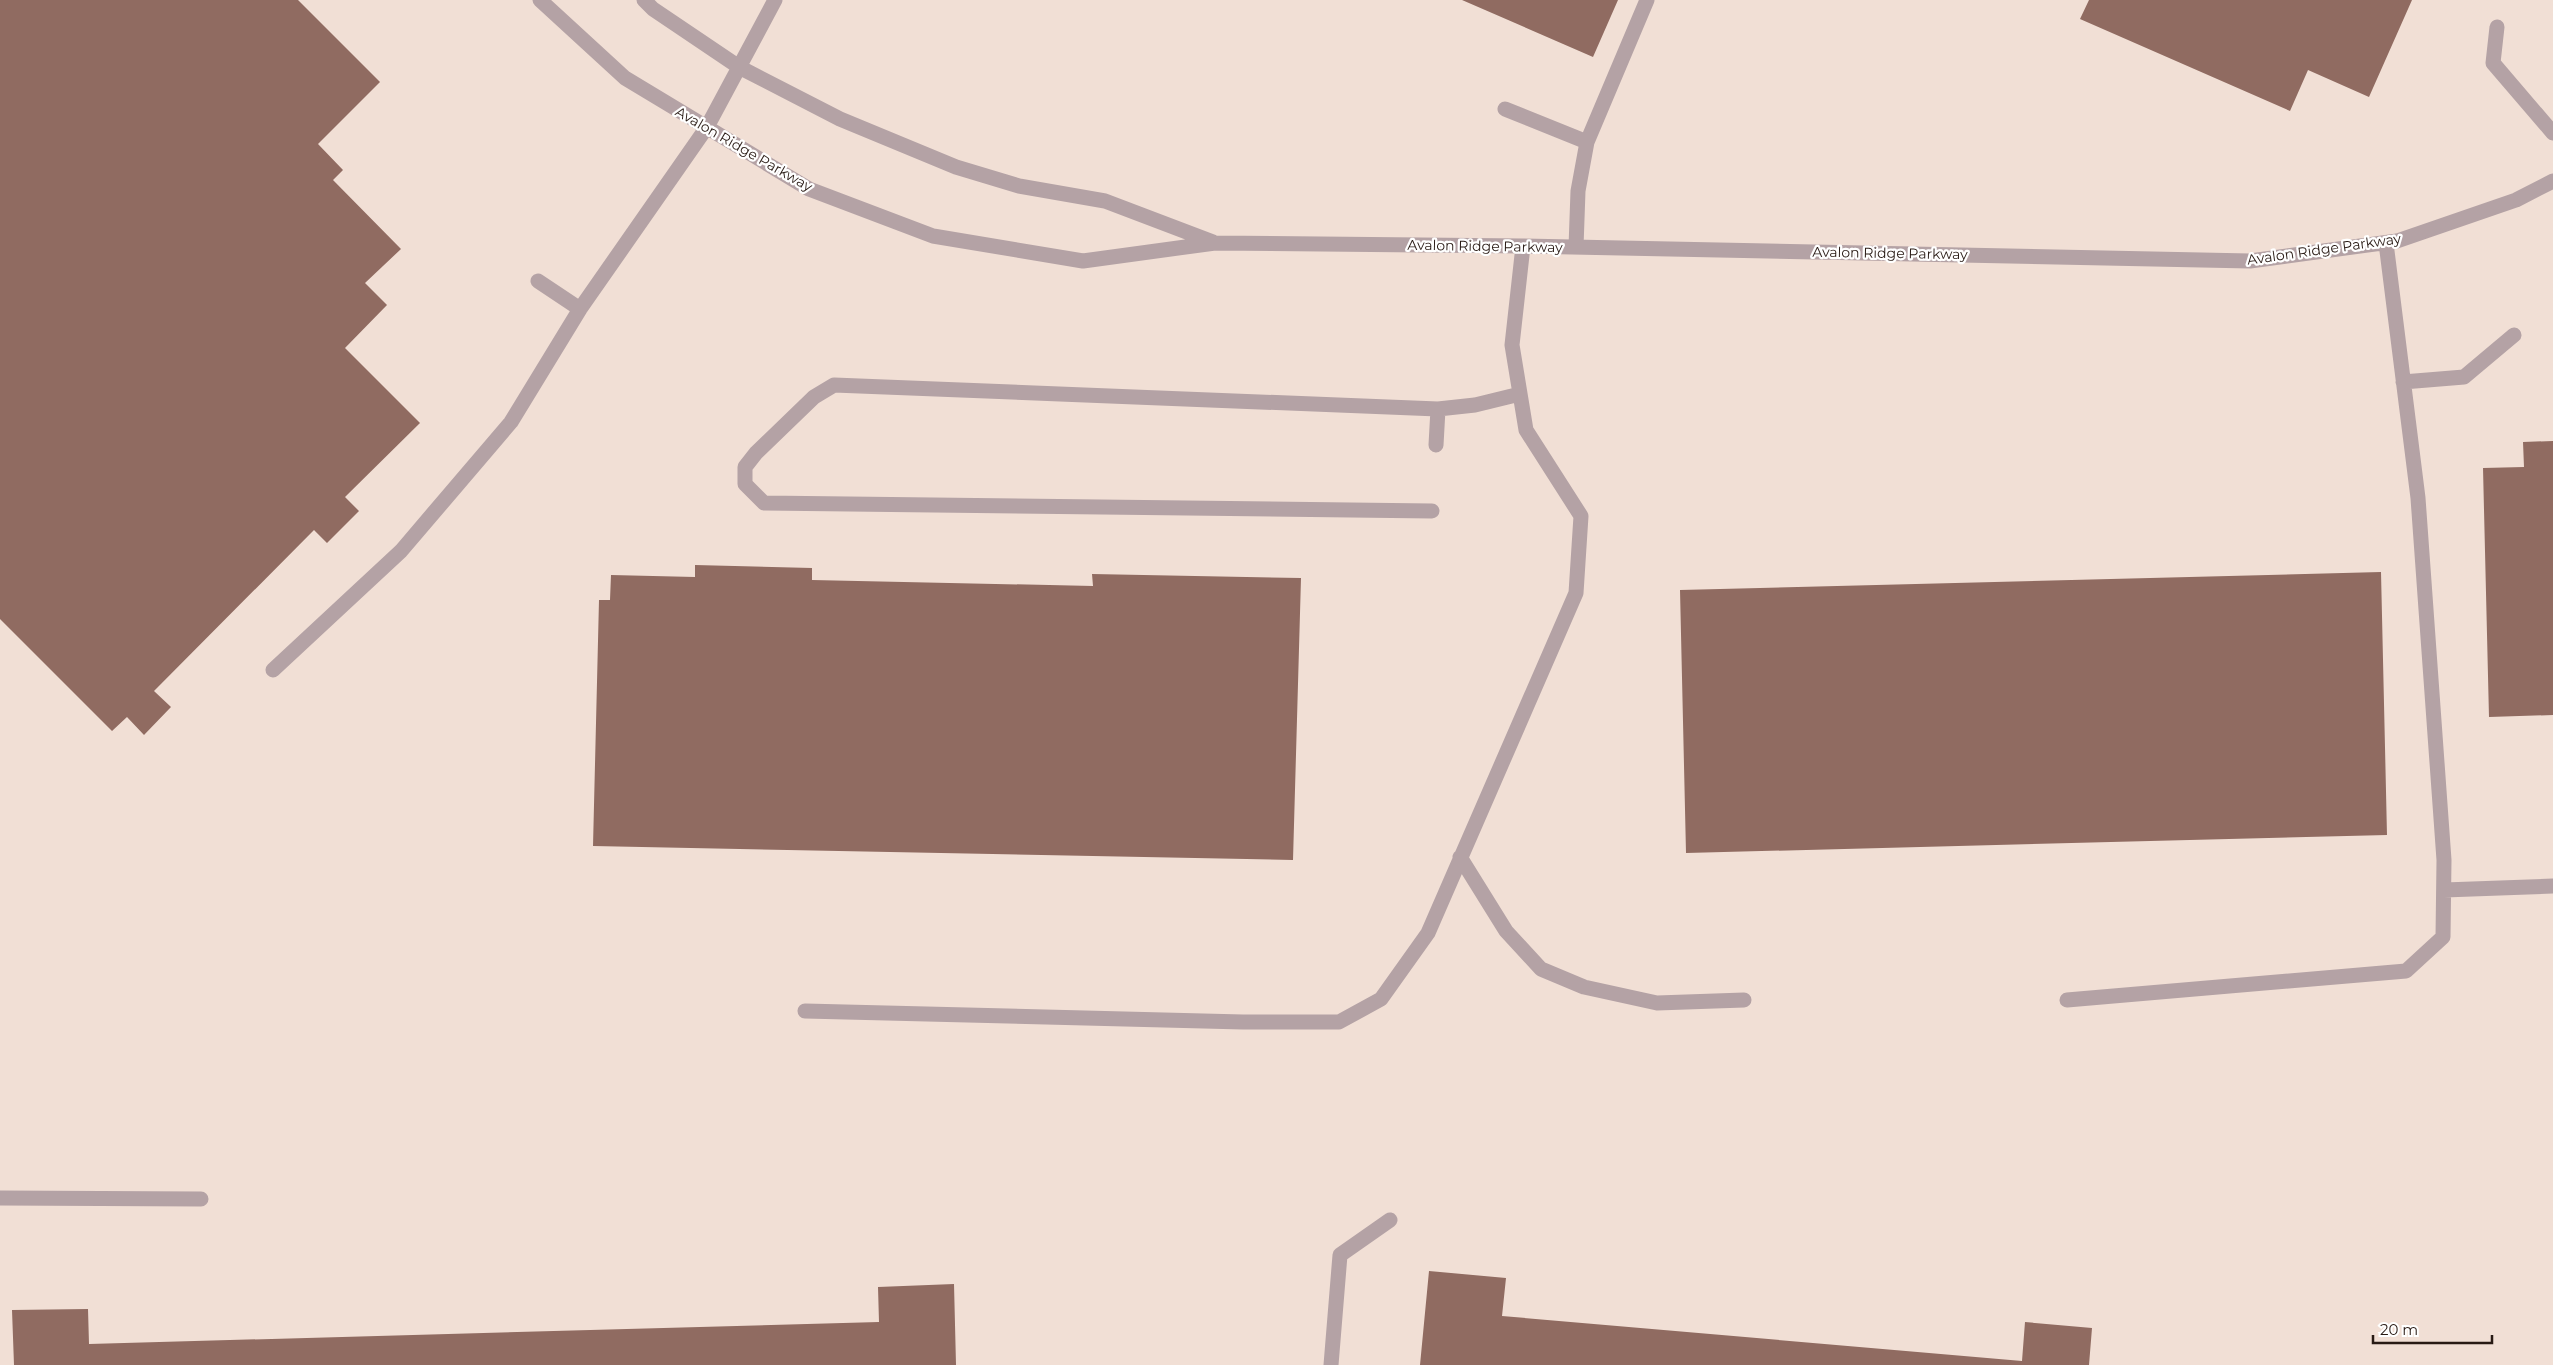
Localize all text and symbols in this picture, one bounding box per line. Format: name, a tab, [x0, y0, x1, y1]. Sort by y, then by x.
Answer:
street label: Avalon Ridge Parkway	[672, 102, 816, 196]
street label: Avalon Ridge Parkway	[2246, 229, 2403, 269]
street label: Avalon Ridge Parkway	[1407, 236, 1563, 256]
street label: Avalon Ridge Parkway	[1812, 243, 1968, 263]
scale bar	[2373, 1312, 2492, 1344]
text: 20 m	[2380, 1320, 2418, 1339]

